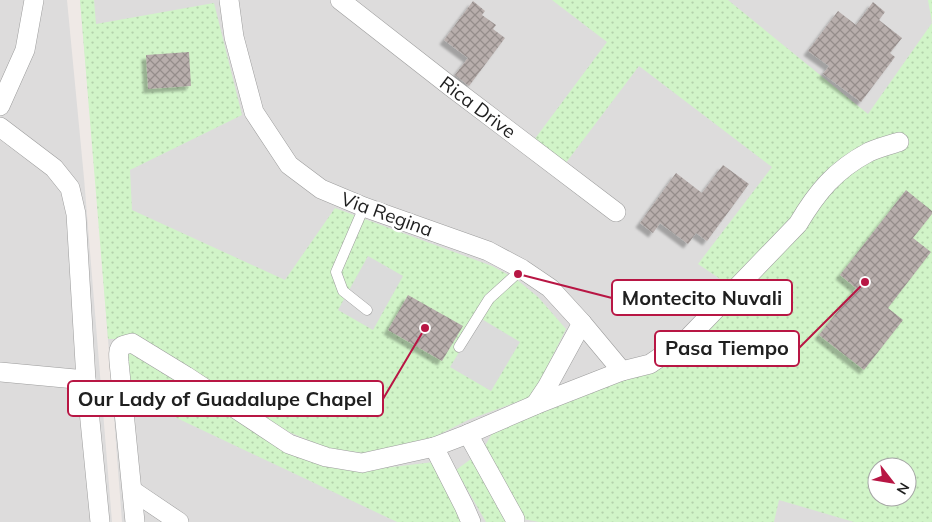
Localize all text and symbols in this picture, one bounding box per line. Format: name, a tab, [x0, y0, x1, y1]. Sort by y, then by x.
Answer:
street label: Rica Drive	[435, 71, 521, 143]
street label: Via Regina	[338, 186, 436, 242]
callout: Montecito Nuvali	[612, 280, 792, 315]
text: Montecito Nuvali	[622, 285, 782, 310]
callout: Pasa Tiempo	[655, 331, 799, 366]
text: Pasa Tiempo	[665, 335, 789, 360]
callout: Our Lady of Guadalupe Chapel	[68, 381, 383, 416]
text: Our Lady of Guadalupe Chapel	[78, 386, 372, 411]
north arrow	[867, 457, 917, 507]
text: N	[893, 480, 914, 498]

